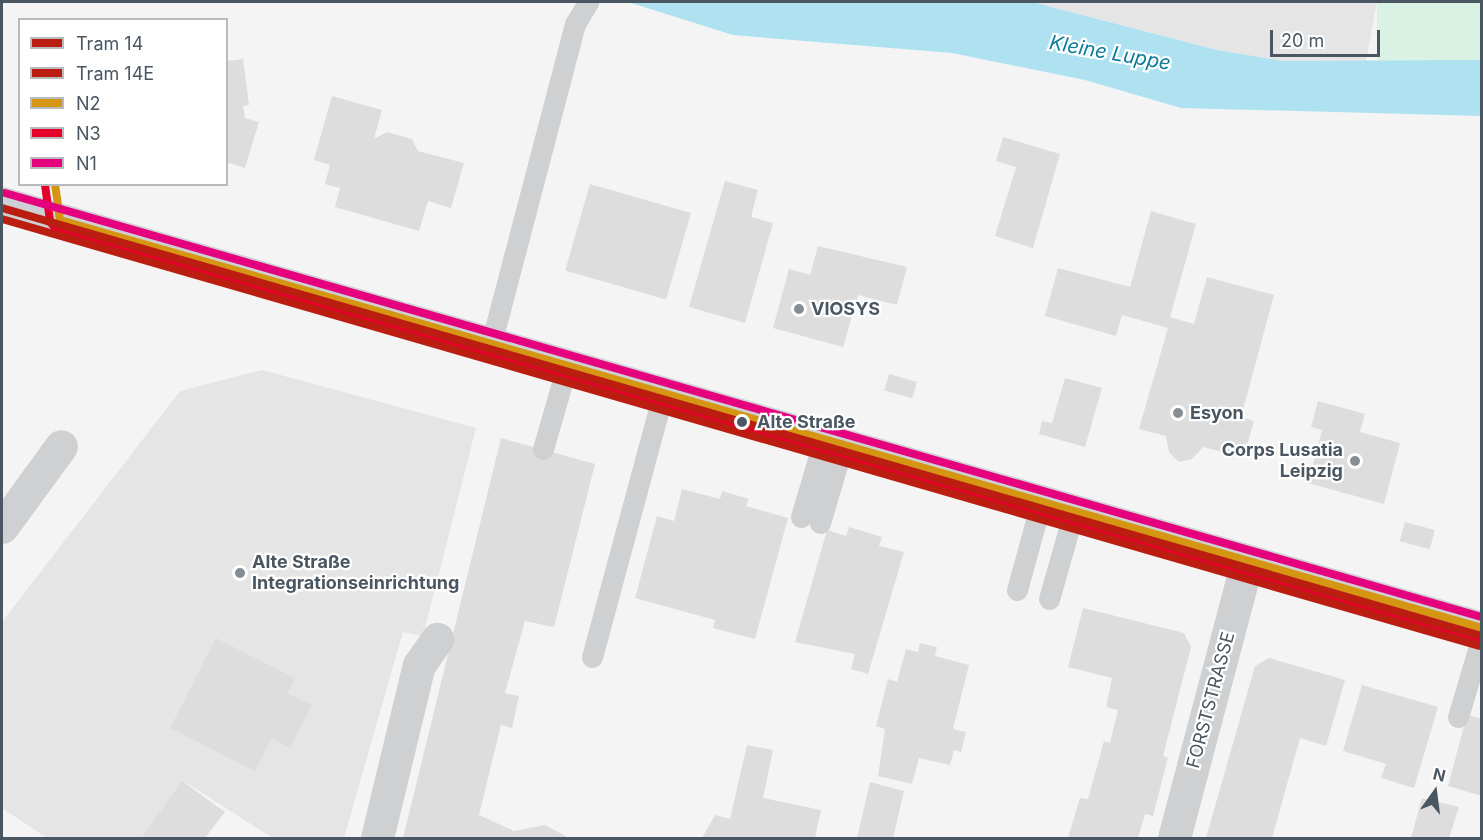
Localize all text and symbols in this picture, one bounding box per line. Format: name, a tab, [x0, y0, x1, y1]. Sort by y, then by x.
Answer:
legend	[18, 18, 228, 186]
scale bar	[1273, 18, 1382, 56]
text: 20 m	[1281, 30, 1324, 51]
water label: Kleine Luppe	[1047, 31, 1173, 75]
text: Tram 14	[76, 33, 143, 54]
text: Tram 14E	[76, 63, 154, 84]
text: N2	[76, 93, 101, 114]
text: N3	[76, 123, 101, 144]
text: N1	[76, 153, 97, 174]
place label: VIOSYS	[811, 298, 880, 320]
marker: VIOSYS	[792, 302, 806, 316]
place label: Esyon	[1190, 402, 1244, 424]
marker: Esyon	[1171, 406, 1185, 420]
place label: Alte Straße	[757, 411, 855, 433]
marker: Alte Straße	[732, 412, 752, 432]
place label: Corps Lusatia Leipzig	[1222, 440, 1343, 482]
marker: Corps Lusatia Leipzig	[1348, 454, 1362, 468]
place label: Alte Straße Integrationseinrichtung	[252, 552, 459, 594]
marker: Alte Straße Integrationseinrichtung	[233, 566, 247, 580]
street label: FORSTSTRASSE	[1182, 629, 1240, 771]
north arrow	[1405, 762, 1465, 822]
text: N	[1431, 763, 1448, 786]

